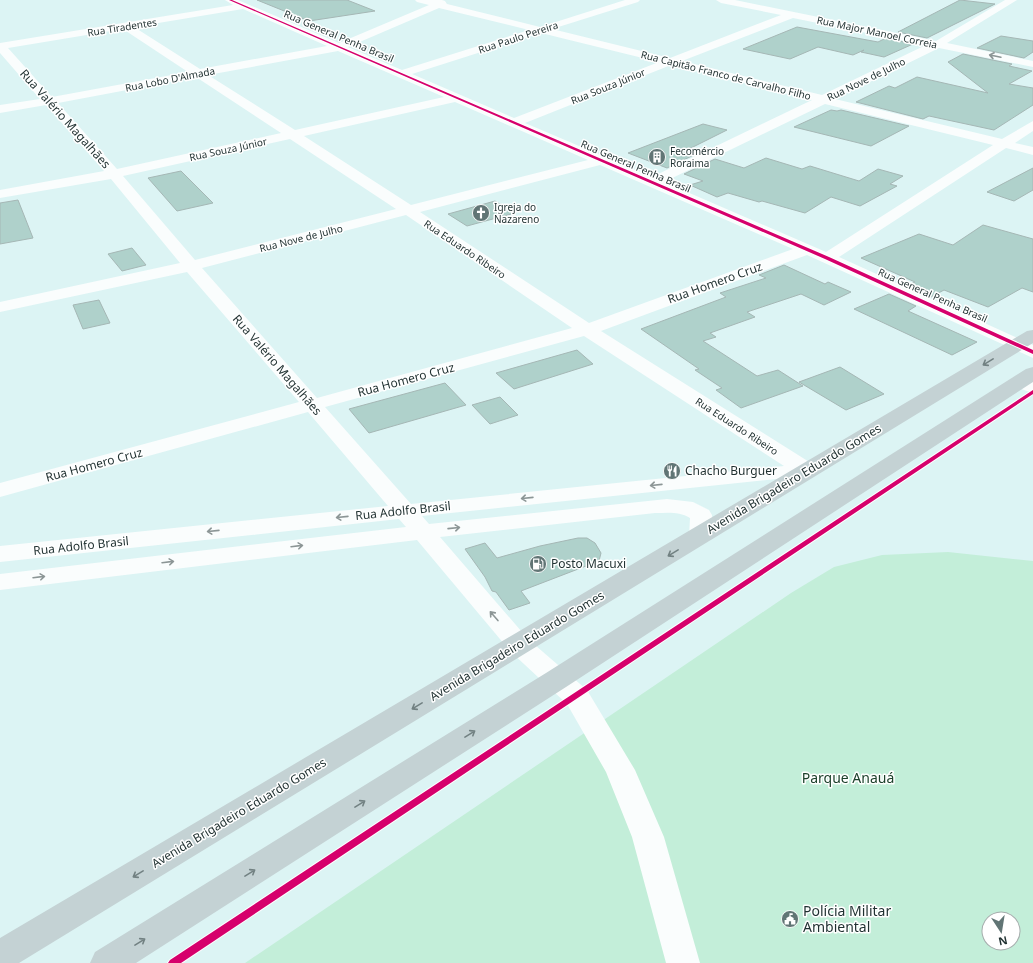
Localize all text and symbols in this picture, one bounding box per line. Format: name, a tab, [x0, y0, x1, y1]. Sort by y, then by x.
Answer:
street label: Rua General Penha Brasil	[282, 6, 396, 66]
street label: Rua Major Manoel Correia	[816, 12, 938, 52]
street label: Rua Tiradentes	[86, 15, 158, 39]
street label: Rua Paulo Pereira	[476, 18, 560, 56]
street label: Rua Capitão Franco de Carvalho Filho	[640, 47, 812, 103]
one-way arrow	[989, 52, 1002, 60]
street label: Rua Nove de Julho	[825, 54, 907, 104]
street label: Rua Lobo D'Almada	[124, 63, 216, 95]
street label: Rua Valério Magalhães	[16, 65, 115, 172]
street label: Rua Souza Júnior	[569, 65, 647, 107]
street label: Rua Souza Júnior	[188, 134, 268, 164]
street label: Rua General Penha Brasil	[579, 136, 693, 196]
place label: Fecomércio Roraima	[670, 144, 724, 170]
building icon: Fecomércio Roraima	[647, 147, 667, 167]
place label: Igreja do Nazareno	[494, 200, 539, 226]
church icon: Igreja do Nazareno	[471, 203, 491, 223]
street label: Rua Eduardo Ribeiro	[421, 216, 509, 282]
street label: Rua Nove de Julho	[258, 221, 344, 255]
street label: Rua Homero Cruz	[665, 257, 765, 308]
street label: Rua General Penha Brasil	[876, 265, 990, 325]
street label: Rua Valério Magalhães	[229, 311, 326, 419]
street label: Rua Homero Cruz	[356, 358, 456, 401]
one-way arrow	[983, 358, 994, 366]
street label: Rua Eduardo Ribeiro	[693, 394, 781, 458]
street label: Avenida Brigadeiro Eduardo Gomes	[703, 419, 884, 538]
street label: Rua Homero Cruz	[44, 443, 144, 486]
restaurant icon: Chacho Burguer	[662, 461, 682, 481]
place label: Chacho Burguer	[685, 462, 777, 479]
one-way arrow	[650, 482, 663, 489]
one-way arrow	[521, 495, 534, 502]
street label: Rua Adolfo Brasil	[354, 497, 451, 524]
one-way arrow	[336, 514, 349, 521]
one-way arrow	[447, 524, 460, 532]
one-way arrow	[207, 528, 220, 535]
street label: Rua Adolfo Brasil	[32, 532, 129, 559]
one-way arrow	[290, 543, 303, 550]
one-way arrow	[667, 549, 679, 557]
fuel station icon: Posto Macuxi	[528, 554, 548, 574]
place label: Posto Macuxi	[551, 555, 626, 572]
one-way arrow	[161, 558, 174, 566]
one-way arrow	[32, 573, 45, 581]
street label: Avenida Brigadeiro Eduardo Gomes	[426, 586, 607, 705]
one-way arrow	[489, 610, 498, 621]
one-way arrow	[411, 703, 423, 711]
one-way arrow	[464, 730, 476, 738]
street label: Avenida Brigadeiro Eduardo Gomes	[148, 753, 329, 872]
park label: Parque Anauá	[802, 768, 894, 787]
one-way arrow	[354, 799, 366, 807]
one-way arrow	[244, 869, 255, 877]
one-way arrow	[132, 870, 144, 878]
place label: Polícia Militar Ambiental	[803, 901, 891, 936]
public building icon: Polícia Militar Ambiental	[780, 909, 800, 929]
north arrow	[981, 911, 1021, 951]
text: N	[997, 933, 1009, 950]
one-way arrow	[134, 938, 145, 946]

